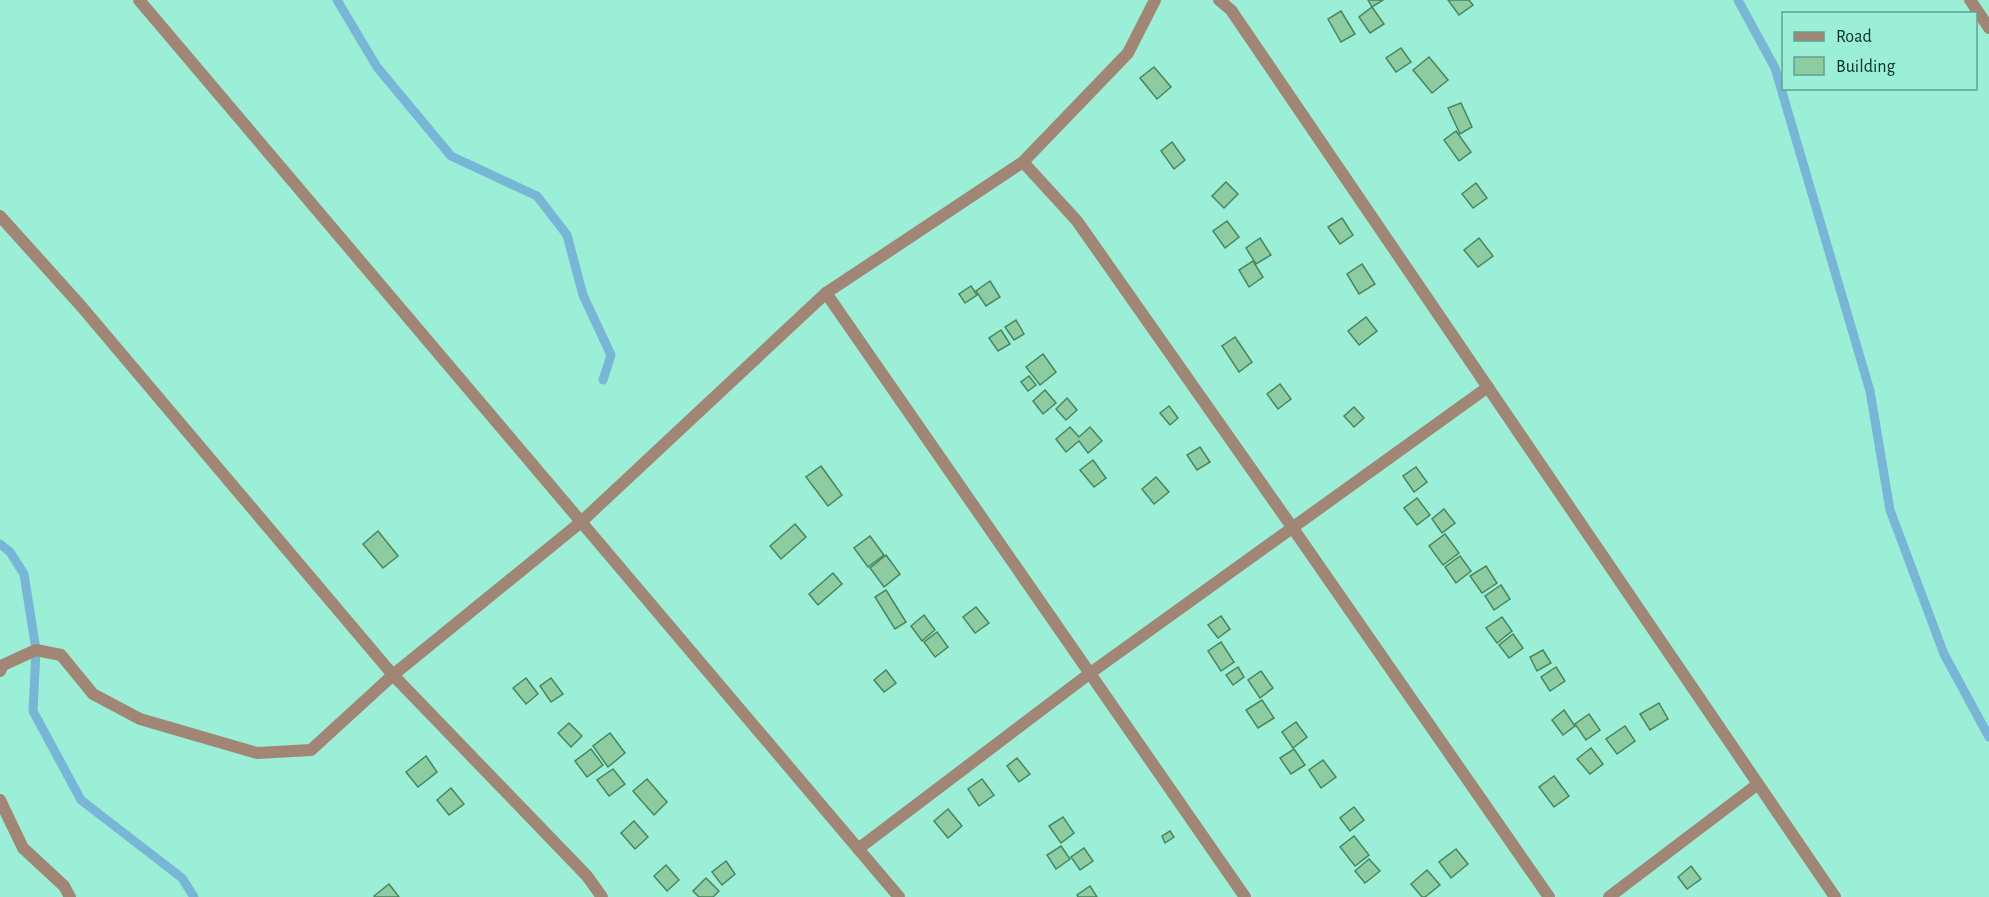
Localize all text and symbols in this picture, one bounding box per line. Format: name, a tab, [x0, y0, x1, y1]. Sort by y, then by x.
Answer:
legend	[1782, 12, 1977, 90]
text: Road	[1836, 28, 1872, 46]
text: Building	[1836, 58, 1896, 76]

